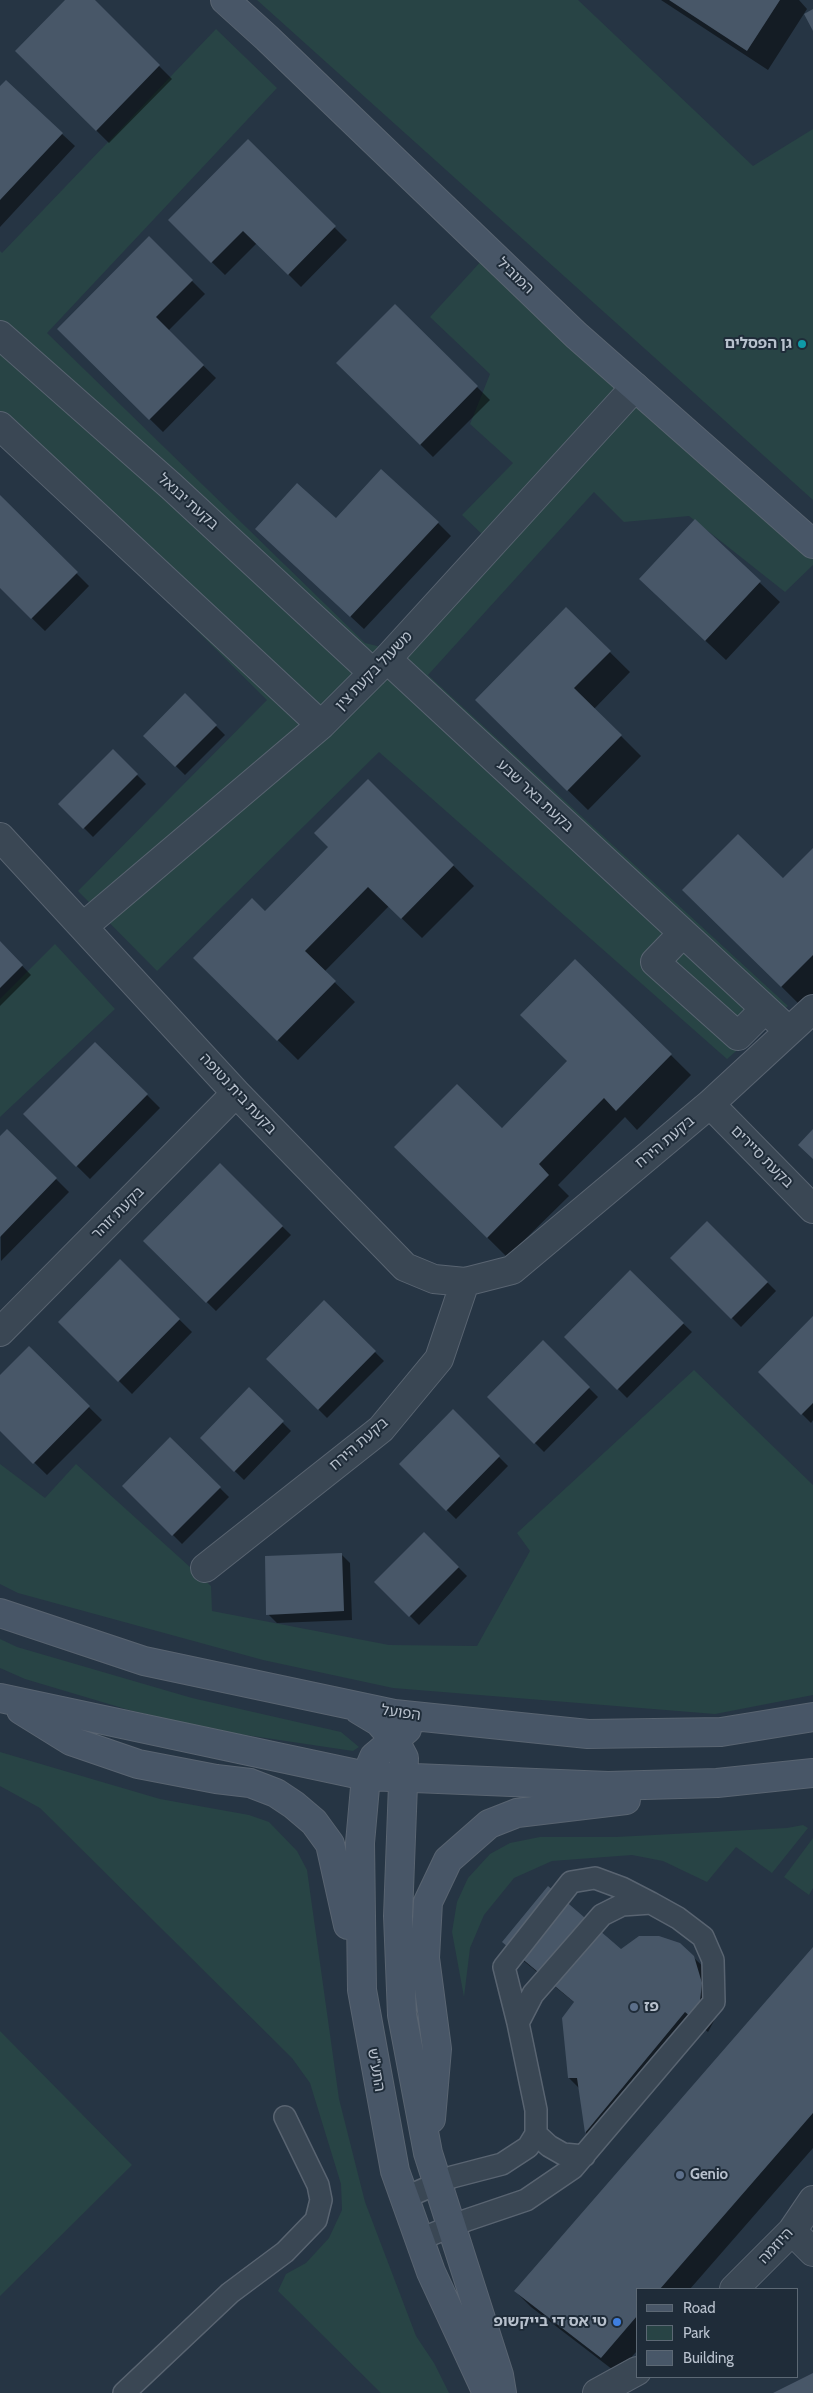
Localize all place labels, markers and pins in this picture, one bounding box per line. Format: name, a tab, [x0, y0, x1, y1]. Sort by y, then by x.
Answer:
place label: גן הפסלים	[725, 335, 792, 353]
marker: גן הפסלים	[796, 338, 808, 350]
place label: פז	[644, 1998, 659, 2016]
marker: פז	[628, 2001, 640, 2013]
place label: Genio	[690, 2166, 728, 2184]
marker: Genio	[674, 2169, 686, 2181]
place label: טי אס די בייקשופ	[493, 2313, 607, 2331]
marker: טי אס די בייקשופ	[611, 2316, 623, 2328]

